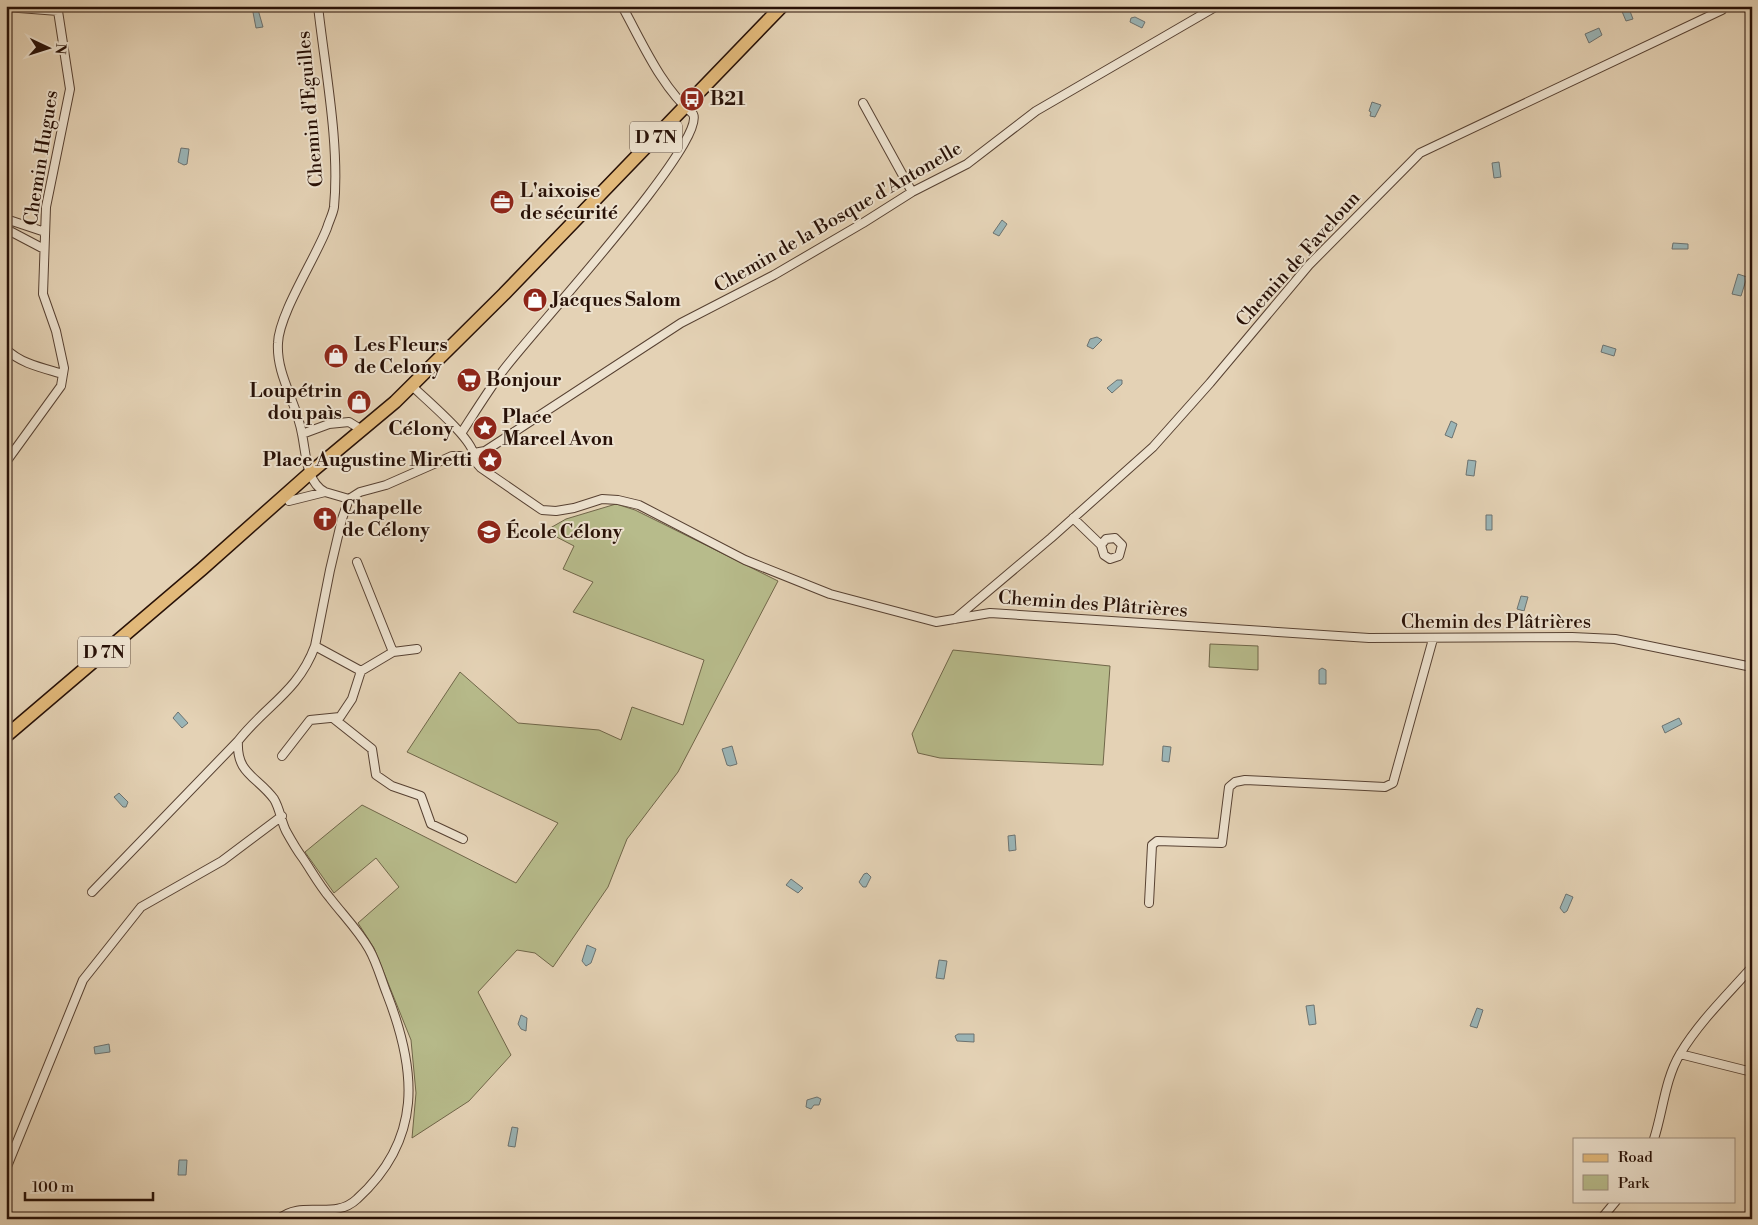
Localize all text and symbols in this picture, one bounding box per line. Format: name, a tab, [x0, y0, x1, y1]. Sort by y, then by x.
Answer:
north arrow	[22, 22, 72, 72]
street label: Chemin d'Eguilles	[291, 30, 329, 188]
text: N	[51, 43, 69, 55]
bus stop icon: B21	[679, 86, 705, 112]
place label: B21	[710, 87, 746, 111]
street label: Chemin Hugues	[18, 89, 64, 227]
road number: D 7N	[630, 121, 682, 152]
street label: Chemin de la Bosque d'Antonelle	[710, 136, 966, 298]
place label: L'aixoise de sécurité	[520, 179, 618, 225]
street label: Chemin de Faveloun	[1231, 186, 1365, 332]
office icon: L'aixoise de sécurité	[489, 189, 515, 215]
shop icon: Jacques Salom	[522, 287, 548, 313]
place label: Jacques Salom	[549, 288, 681, 312]
place label: Les Fleurs de Celony	[354, 333, 448, 379]
shop icon: Les Fleurs de Celony	[323, 343, 349, 369]
supermarket icon: Bonjour	[456, 367, 482, 393]
place label: Bonjour	[486, 368, 562, 392]
place label: Loupétrin dou paìs	[250, 379, 342, 425]
shop icon: Loupétrin dou paìs	[346, 389, 372, 415]
place label: Place Marcel Avon	[502, 405, 614, 451]
place icon: Place Marcel Avon	[472, 415, 498, 441]
district label: Célony	[388, 417, 455, 442]
place icon: Place Augustine Miretti	[477, 447, 503, 473]
place label: Place Augustine Miretti	[263, 448, 472, 472]
place label: Chapelle de Célony	[342, 496, 430, 542]
church icon: Chapelle de Célony	[312, 506, 338, 532]
school or university icon: École Célony	[476, 519, 502, 545]
place label: École Célony	[506, 519, 623, 544]
street label: Chemin des Plâtrières	[997, 585, 1189, 623]
street label: Chemin des Plâtrières	[1401, 610, 1591, 634]
road number: D 7N	[78, 636, 130, 668]
legend	[1573, 1138, 1736, 1202]
text: Road	[1618, 1148, 1653, 1167]
scale bar	[25, 1170, 152, 1202]
text: Park	[1618, 1174, 1650, 1193]
text: 100 m	[32, 1178, 74, 1197]

